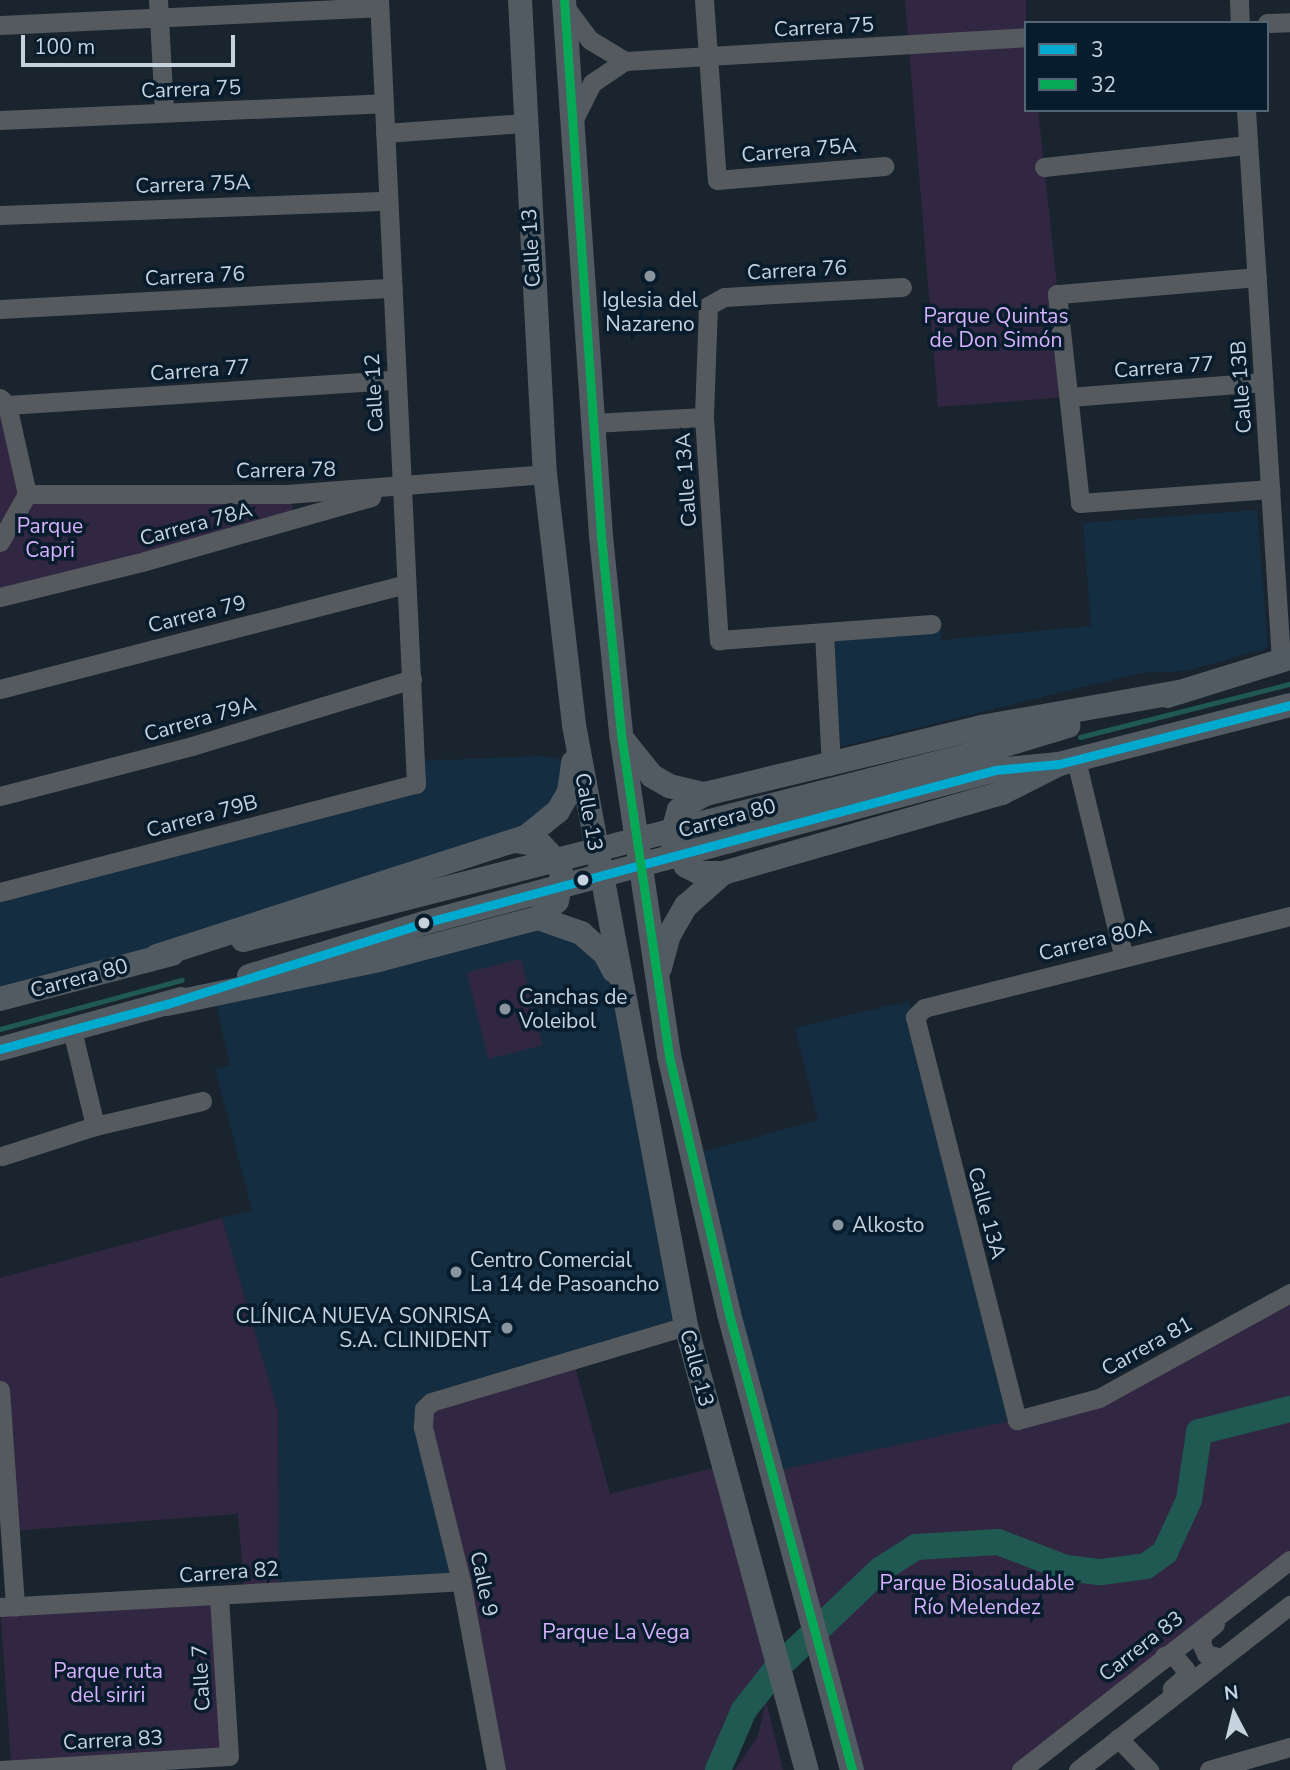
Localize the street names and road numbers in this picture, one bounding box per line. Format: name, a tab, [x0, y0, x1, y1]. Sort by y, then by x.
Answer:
street label: Carrera 75	[773, 12, 875, 42]
street label: Carrera 75	[141, 75, 241, 103]
street label: Carrera 75A	[740, 132, 858, 168]
street label: Carrera 75A	[135, 169, 251, 199]
street label: Calle 13	[516, 208, 546, 288]
street label: Carrera 76	[746, 255, 848, 285]
street label: Carrera 76	[144, 261, 246, 291]
street label: Calle 13B	[1225, 340, 1257, 434]
street label: Carrera 77	[1113, 351, 1215, 383]
street label: Calle 12	[359, 353, 389, 433]
street label: Carrera 77	[149, 354, 251, 386]
street label: Calle 13A	[670, 432, 702, 528]
street label: Carrera 78	[236, 457, 336, 483]
street label: Carrera 78A	[137, 497, 255, 551]
street label: Carrera 79	[145, 590, 249, 638]
street label: Carrera 79A	[141, 691, 259, 747]
street label: Calle 13	[570, 771, 608, 853]
street label: Carrera 79B	[144, 789, 260, 843]
street label: Carrera 80	[675, 793, 779, 843]
street label: Carrera 80A	[1036, 914, 1154, 966]
street label: Carrera 80	[27, 953, 131, 1003]
street label: Calle 13A	[963, 1164, 1011, 1262]
street label: Carrera 81	[1097, 1311, 1197, 1381]
street label: Calle 13	[675, 1327, 719, 1409]
street label: Calle 9	[465, 1549, 503, 1619]
street label: Carrera 82	[178, 1556, 280, 1588]
street label: Carrera 83	[1094, 1605, 1188, 1687]
street label: Calle 7	[187, 1644, 215, 1712]
street label: Carrera 83	[62, 1725, 164, 1755]

